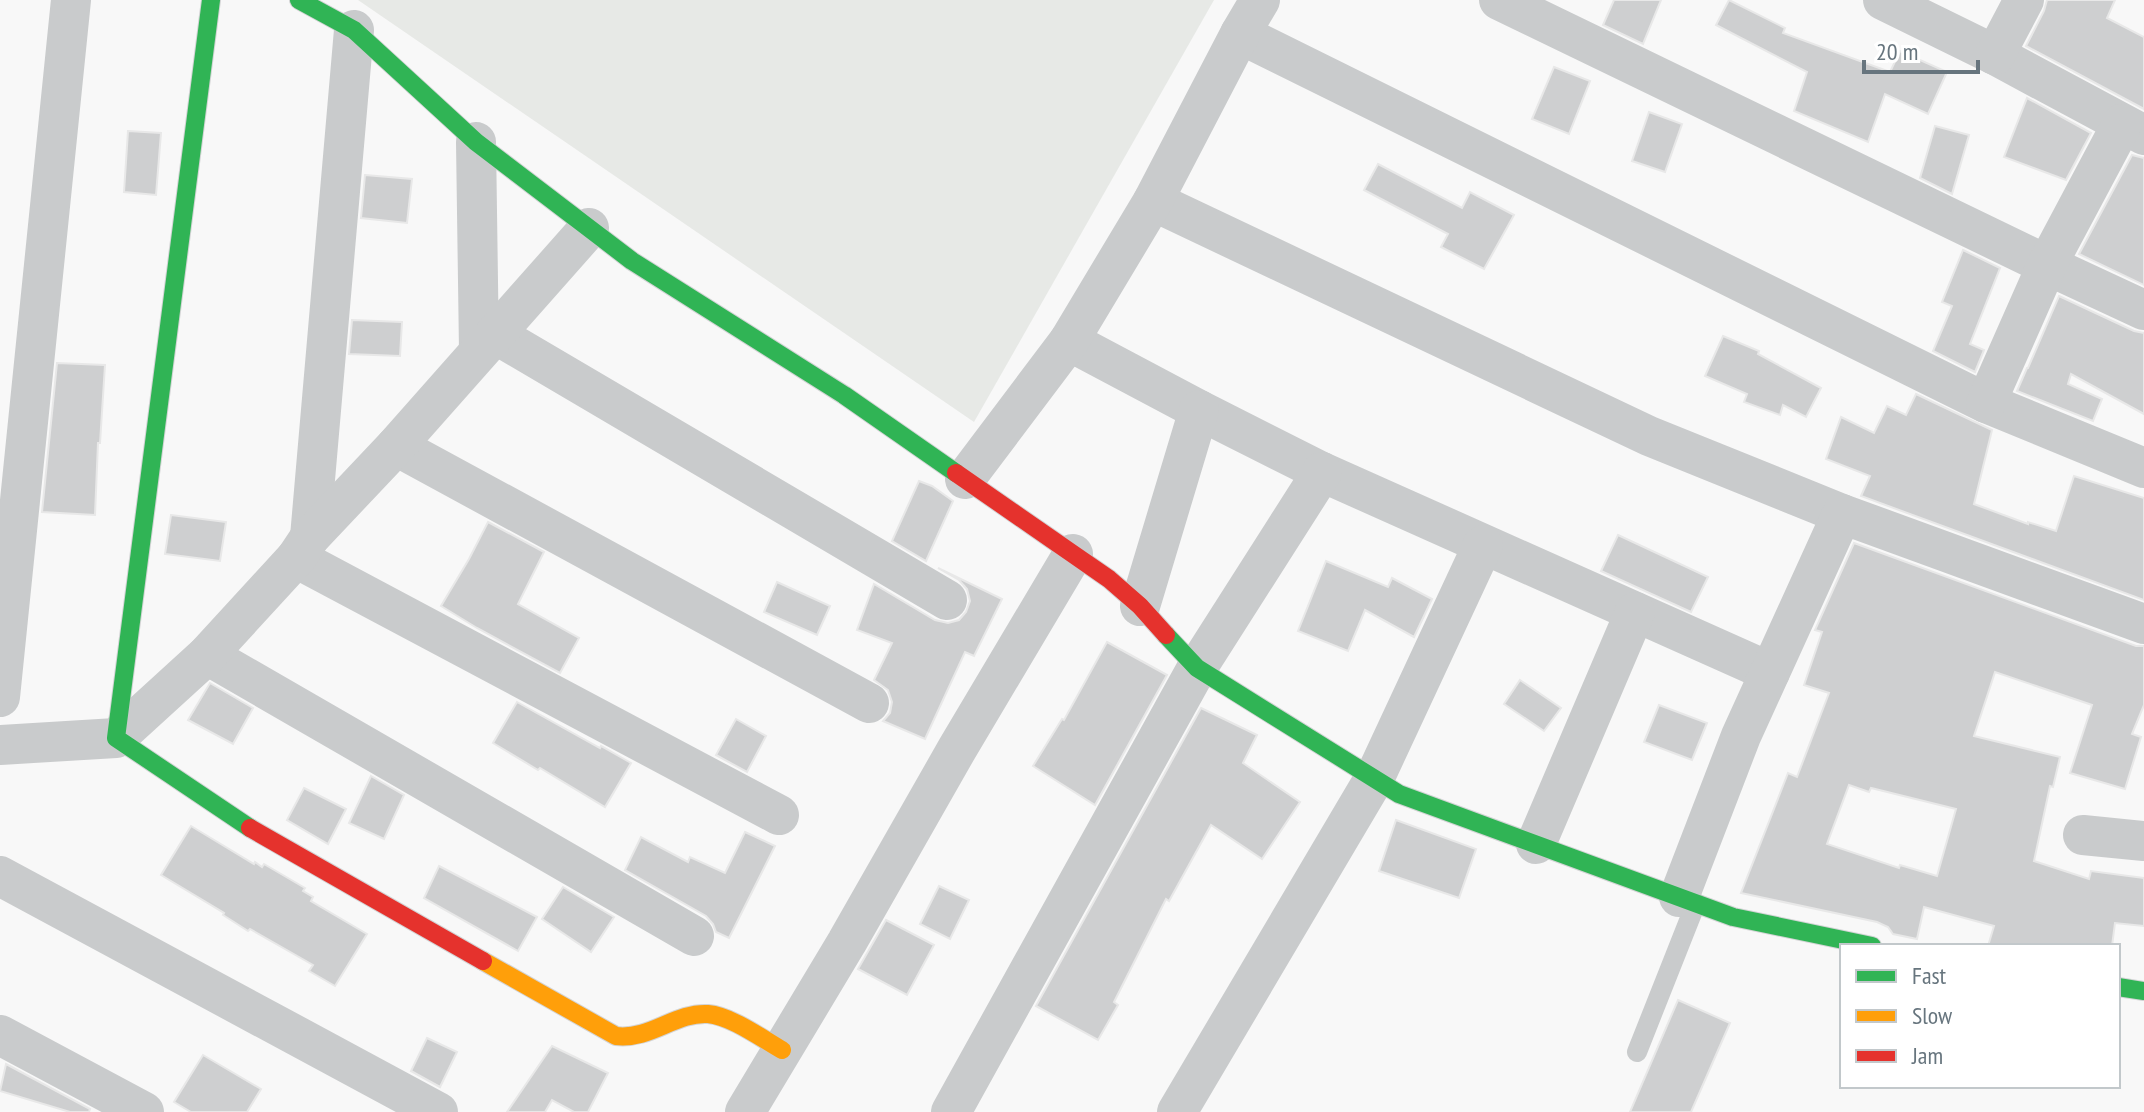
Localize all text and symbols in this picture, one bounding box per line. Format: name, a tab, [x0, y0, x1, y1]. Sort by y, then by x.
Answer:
scale bar	[1864, 24, 1978, 74]
text: 20 m	[1876, 36, 1918, 67]
legend	[1840, 944, 2120, 1088]
text: Fast	[1912, 960, 1947, 991]
text: Slow	[1912, 1000, 1953, 1031]
text: Jam	[1911, 1040, 1943, 1071]

